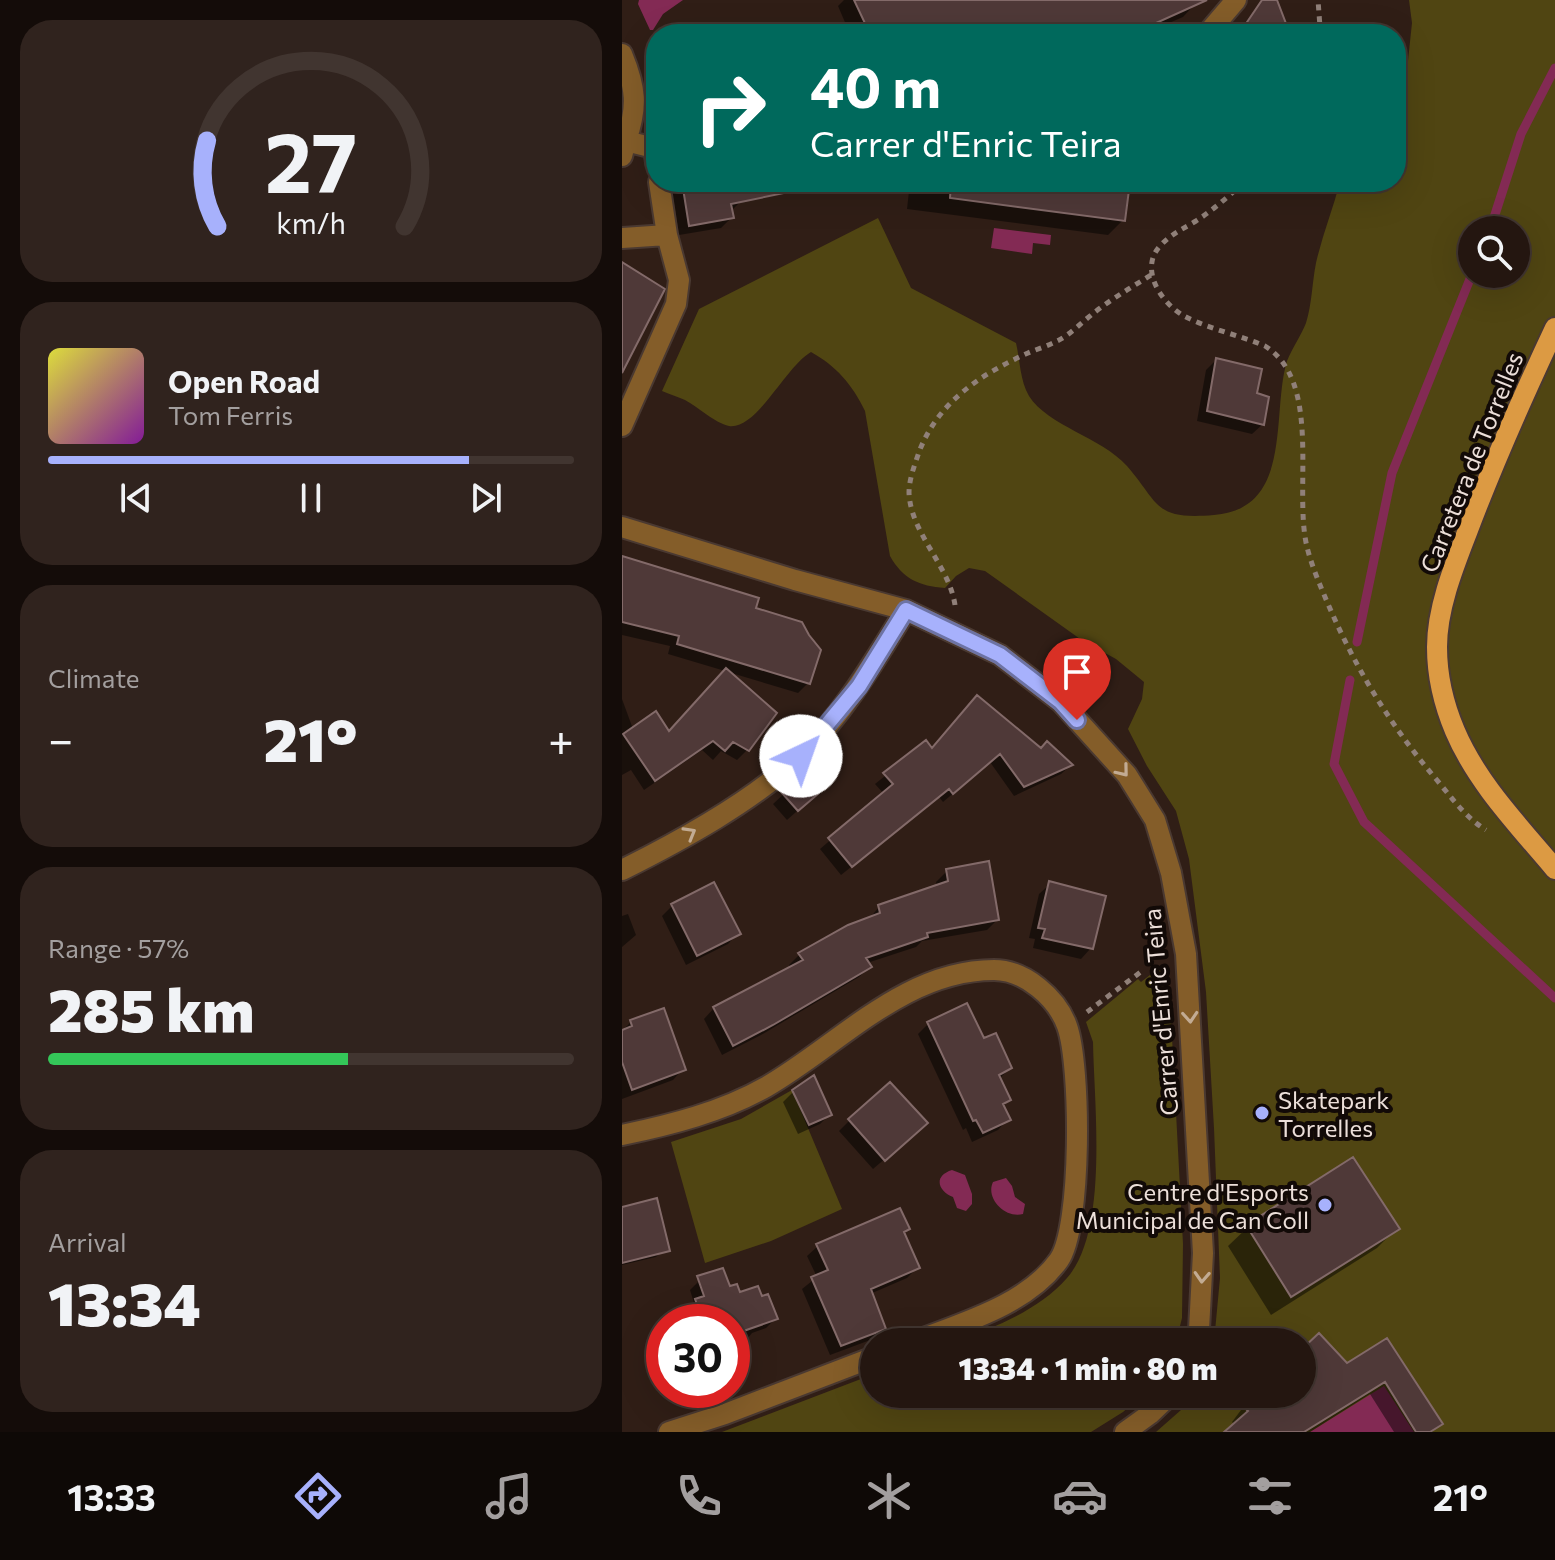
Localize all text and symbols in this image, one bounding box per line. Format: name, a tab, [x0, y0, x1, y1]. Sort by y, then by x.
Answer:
text: 40 m	[810, 51, 941, 120]
icon: right	[678, 56, 782, 160]
text: 27	[265, 108, 357, 210]
text: Carrer d'Enric Teira	[810, 120, 1122, 164]
text: km/h	[276, 205, 346, 240]
map controls	[1458, 216, 1530, 288]
button: search	[1458, 216, 1530, 288]
street label: Carretera de Torrelles	[1413, 348, 1529, 576]
text: Open Road	[168, 362, 320, 399]
text: Tom Ferris	[168, 399, 293, 430]
icon: previous	[114, 476, 158, 520]
icon: pause	[289, 476, 333, 520]
icon: next	[464, 476, 508, 520]
pin	[1043, 638, 1111, 720]
icon: arrive	[1055, 650, 1099, 694]
text: Climate	[48, 662, 140, 693]
text: 21°	[263, 701, 358, 774]
text: −	[48, 711, 73, 765]
text: +	[548, 711, 574, 765]
position arrow	[759, 714, 843, 798]
one-way arrow	[1113, 762, 1127, 777]
one-way arrow	[682, 827, 696, 843]
street label: Carrer d'Enric Teira	[1137, 907, 1183, 1117]
text: Range · 57%	[48, 932, 189, 963]
text: 285 km	[48, 971, 254, 1044]
one-way arrow	[1181, 1011, 1198, 1024]
place label: Skatepark Torrelles	[1278, 1085, 1389, 1142]
marker: Skatepark Torrelles	[1253, 1104, 1271, 1122]
place label: Centre d'Esports Municipal de Can Coll	[1076, 1177, 1309, 1234]
marker: Centre d'Esports Municipal de Can Coll	[1316, 1196, 1334, 1214]
text: Arrival	[48, 1226, 127, 1257]
text: 13:34	[48, 1265, 201, 1338]
one-way arrow	[1194, 1271, 1211, 1284]
speed limit sign: 30	[646, 1304, 750, 1408]
text: 13:34 · 1 min · 80 m	[959, 1349, 1217, 1386]
icon: directions	[290, 1468, 346, 1524]
icon: music	[481, 1468, 537, 1524]
icon: phone	[671, 1468, 727, 1524]
icon: climate	[861, 1468, 917, 1524]
icon: car	[1052, 1468, 1108, 1524]
icon: filters	[1242, 1468, 1298, 1524]
text: 13:33	[67, 1474, 156, 1518]
text: 21°	[1433, 1474, 1488, 1518]

